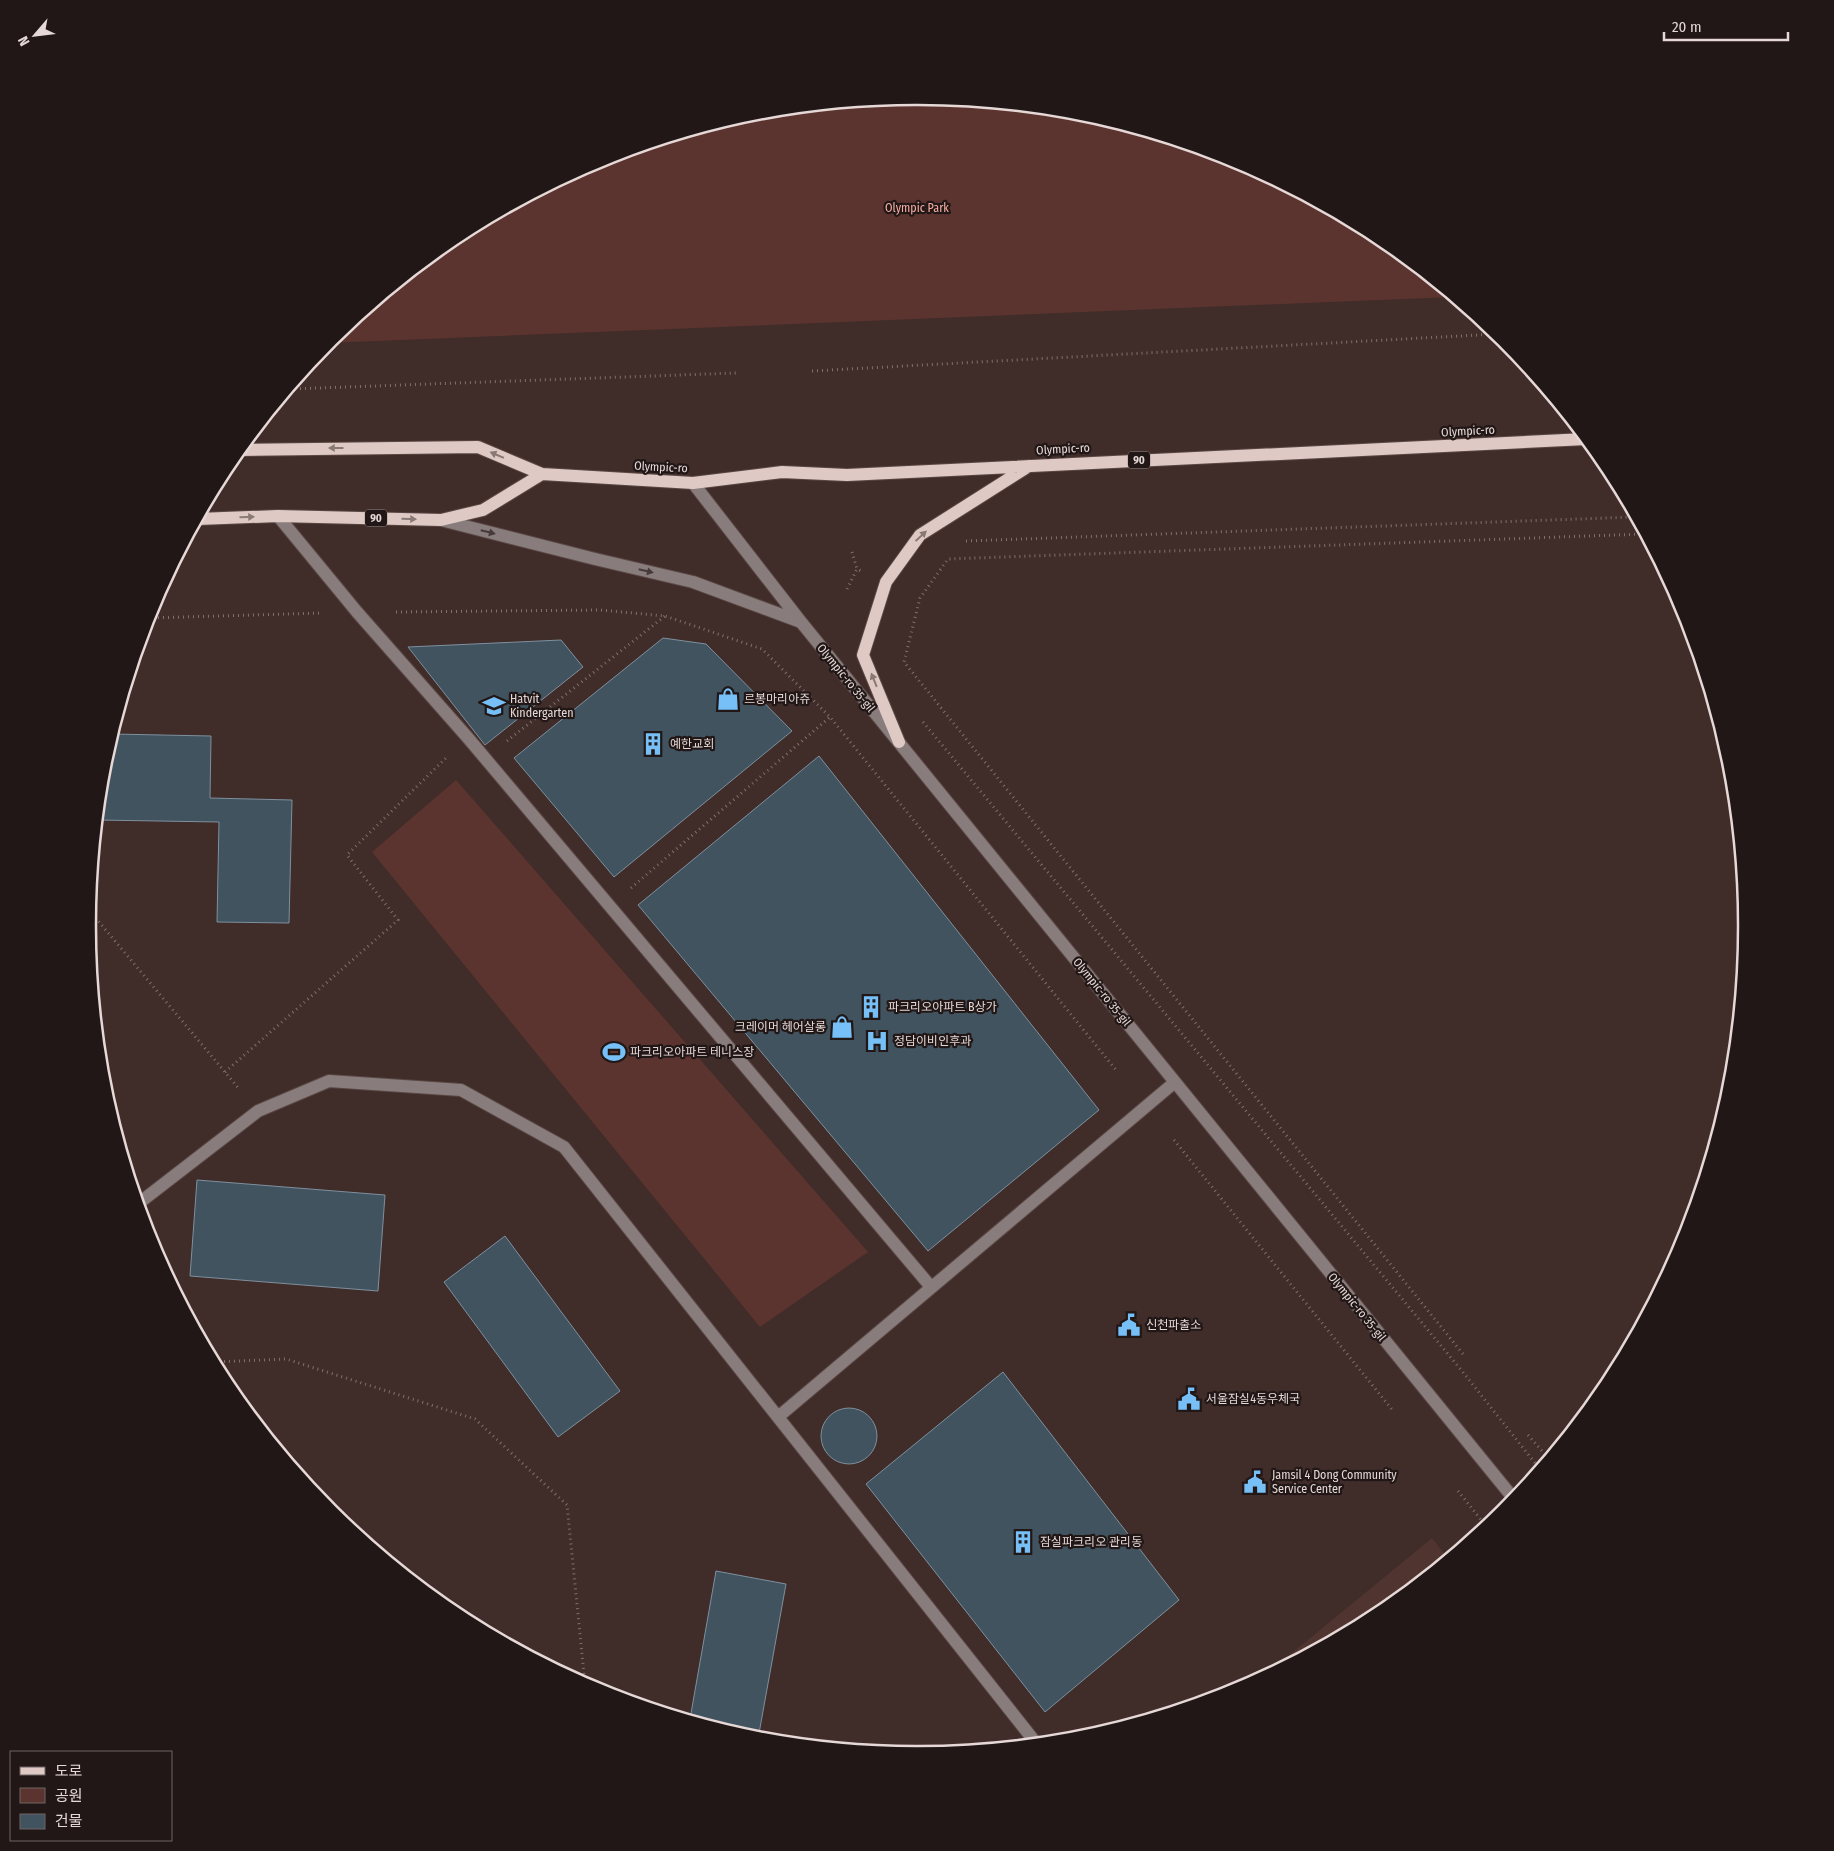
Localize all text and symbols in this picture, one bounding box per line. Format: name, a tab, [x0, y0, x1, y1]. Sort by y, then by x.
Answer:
north arrow	[10, 10, 60, 60]
scale bar	[1664, 10, 1788, 42]
text: 20 m	[1672, 18, 1702, 36]
text: N	[14, 33, 33, 49]
park label: Olympic Park	[885, 201, 949, 215]
street label: Olympic-ro	[1441, 423, 1495, 439]
street label: Olympic-ro	[1036, 441, 1090, 457]
one-way arrow	[328, 444, 344, 452]
one-way arrow	[489, 451, 504, 459]
road number: 90	[1128, 452, 1150, 468]
street label: Olympic-ro	[634, 459, 688, 475]
road number: 90	[365, 509, 387, 526]
one-way arrow	[239, 513, 255, 521]
one-way arrow	[402, 515, 418, 523]
one-way arrow	[480, 528, 495, 536]
one-way arrow	[915, 530, 927, 542]
one-way arrow	[638, 567, 653, 575]
street label: Olympic-ro 35-gil	[814, 641, 878, 715]
one-way arrow	[869, 673, 877, 688]
shop icon: 르봉마리아쥬	[715, 686, 741, 712]
place label: Hatvit Kindergarten	[510, 692, 574, 720]
place label: 르봉마리아쥬	[744, 692, 810, 706]
school or university icon: Hatvit Kindergarten	[481, 693, 507, 719]
building icon: 예한교회	[640, 731, 666, 757]
place label: 예한교회	[670, 737, 714, 751]
street label: Olympic-ro 35-gil	[1070, 955, 1134, 1029]
building icon: 파크리오아파트 B상가	[858, 994, 884, 1020]
place label: 파크리오아파트 B상가	[888, 1000, 997, 1014]
shop icon: 크레이머 헤어살롱	[829, 1014, 855, 1040]
place label: 크레이머 헤어살롱	[735, 1020, 826, 1034]
hospital icon: 정담이비인후과	[864, 1028, 890, 1054]
place label: 정담이비인후과	[894, 1034, 971, 1048]
sports icon: 파크리오아파트 테니스장	[601, 1039, 627, 1065]
place label: 파크리오아파트 테니스장	[630, 1045, 754, 1059]
street label: Olympic-ro 35-gil	[1325, 1270, 1389, 1344]
public building icon: 신천파출소	[1116, 1312, 1142, 1338]
place label: 신천파출소	[1146, 1318, 1201, 1332]
public building icon: 서울잠실4동우체국	[1176, 1386, 1202, 1412]
place label: 서울잠실4동우체국	[1206, 1392, 1300, 1406]
place label: Jamsil 4 Dong Community Service Center	[1272, 1468, 1397, 1496]
public building icon: Jamsil 4 Dong Community Service Center	[1242, 1469, 1268, 1495]
building icon: 잠실파크리오 관리동	[1010, 1529, 1036, 1555]
place label: 잠실파크리오 관리동	[1040, 1535, 1142, 1549]
legend	[10, 1751, 172, 1841]
text: 도로	[55, 1762, 83, 1780]
text: 공원	[55, 1787, 83, 1805]
text: 건물	[55, 1812, 83, 1830]

